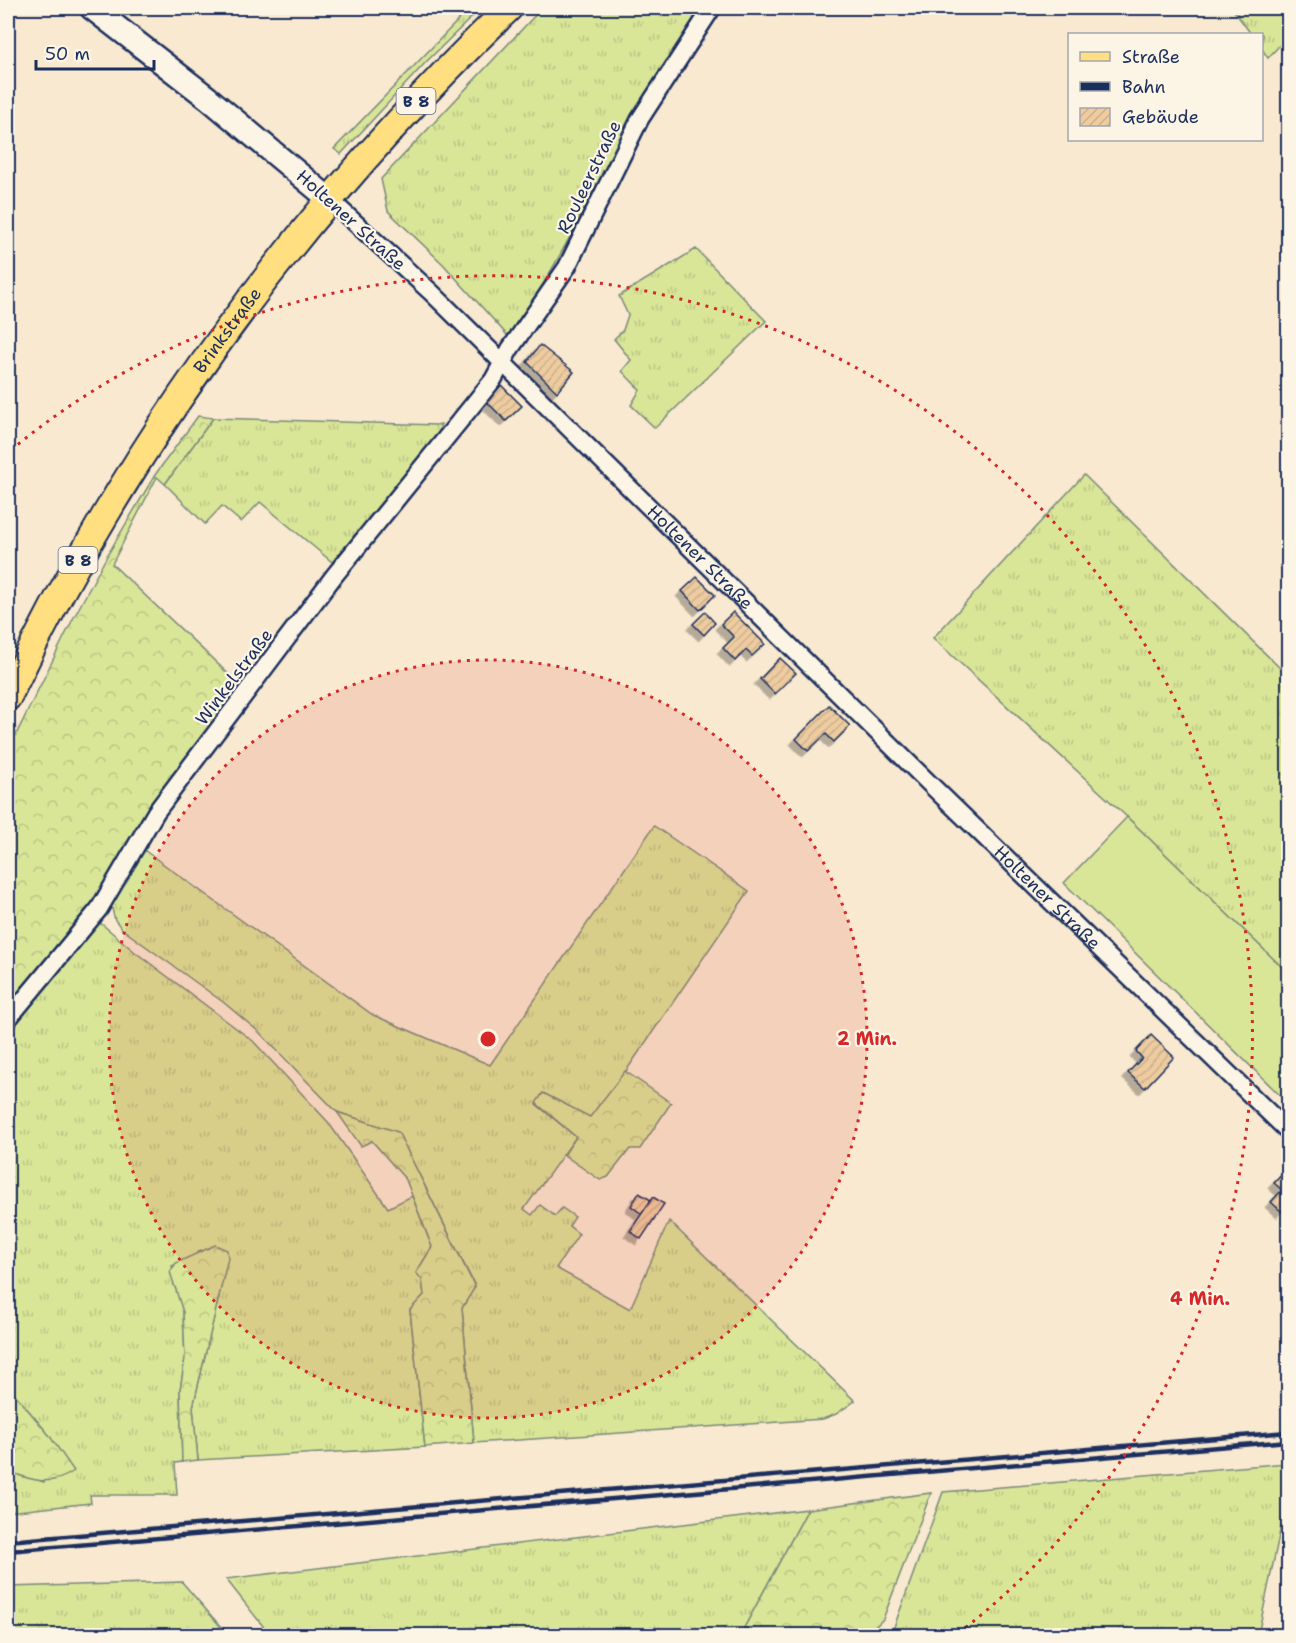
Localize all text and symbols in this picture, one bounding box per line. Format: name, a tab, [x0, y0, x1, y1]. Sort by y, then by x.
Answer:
scale bar	[36, 33, 154, 71]
legend	[1068, 33, 1263, 141]
text: 50 m	[45, 42, 90, 66]
text: Straße	[1122, 45, 1180, 69]
text: Bahn	[1122, 75, 1166, 99]
road number: B 8	[396, 88, 436, 114]
text: Gebäude	[1122, 105, 1199, 129]
street label: Rouleerstraße	[551, 116, 627, 238]
street label: Holtener Straße	[291, 164, 411, 276]
street label: Brinkstraße	[188, 282, 267, 378]
street label: Holtener Straße	[642, 500, 758, 615]
road number: B 8	[58, 547, 98, 573]
street label: Winkelstraße	[190, 624, 278, 730]
street label: Holtener Straße	[989, 840, 1106, 955]
text: 2 Min.	[837, 1027, 897, 1051]
centre of rings	[478, 1029, 498, 1049]
text: 4 Min.	[1170, 1287, 1230, 1311]

